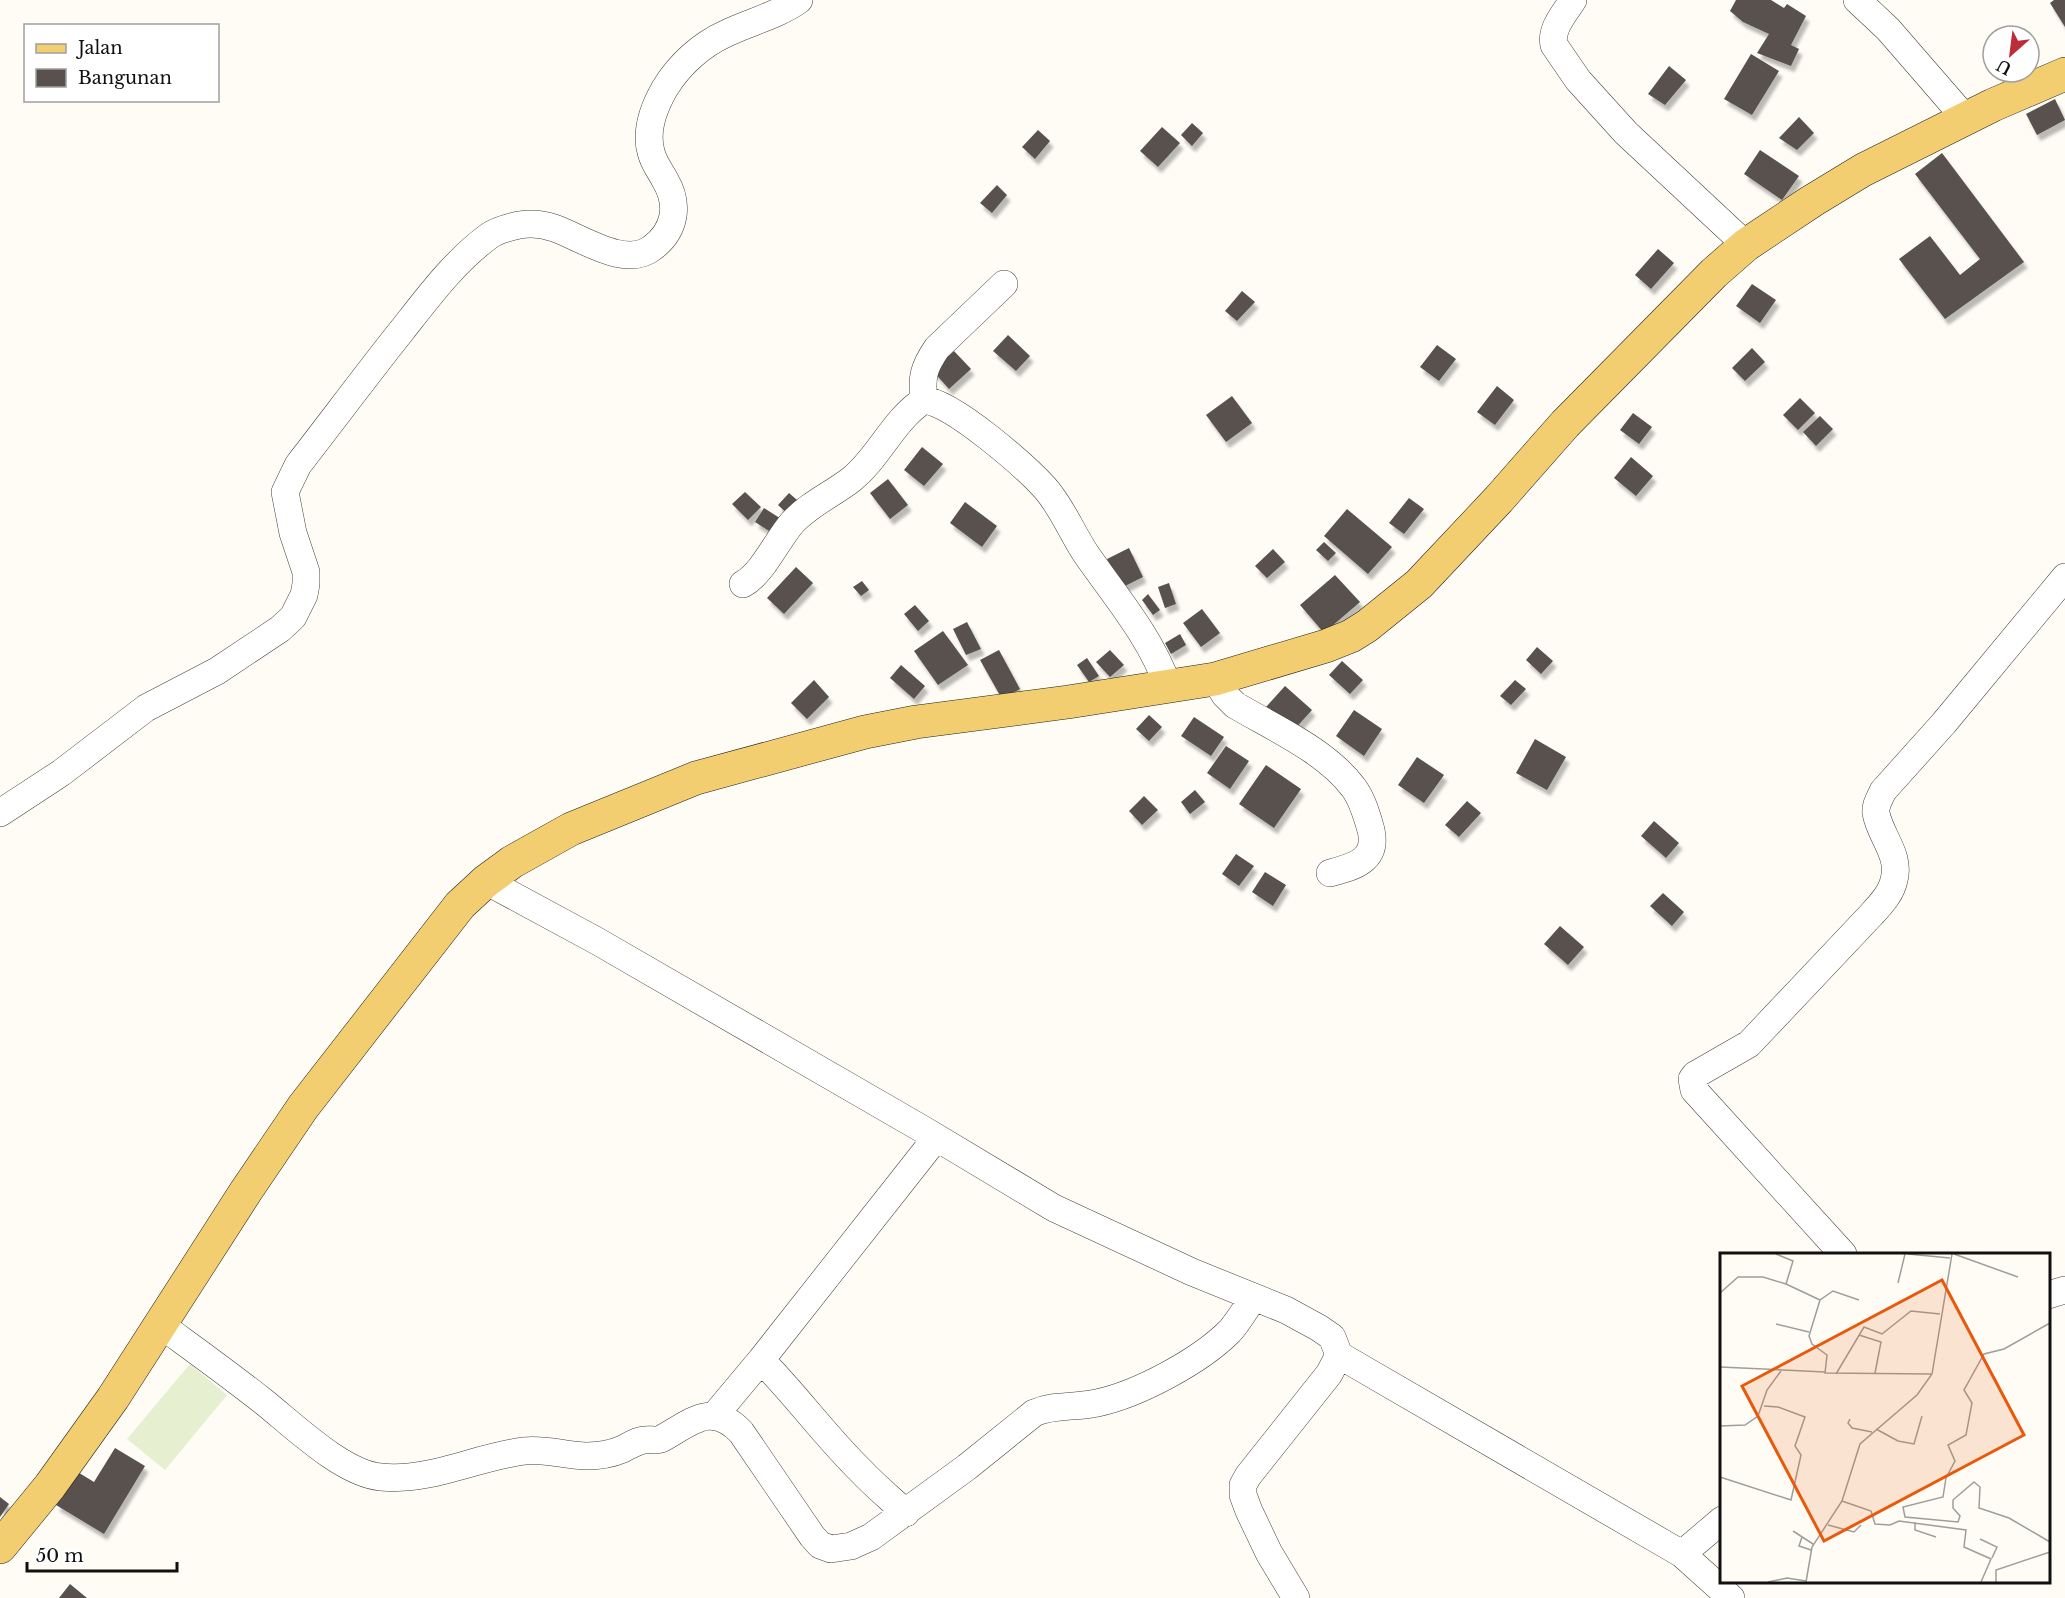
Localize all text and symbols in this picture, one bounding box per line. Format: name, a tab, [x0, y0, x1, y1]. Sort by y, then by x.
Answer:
legend	[24, 24, 219, 102]
north arrow	[1981, 24, 2041, 84]
text: Jalan	[76, 37, 123, 59]
text: U	[1993, 55, 2015, 79]
text: Bangunan	[78, 67, 172, 89]
inset map	[1720, 1253, 2050, 1583]
scale bar	[27, 1535, 177, 1573]
text: 50 m	[36, 1545, 84, 1567]

